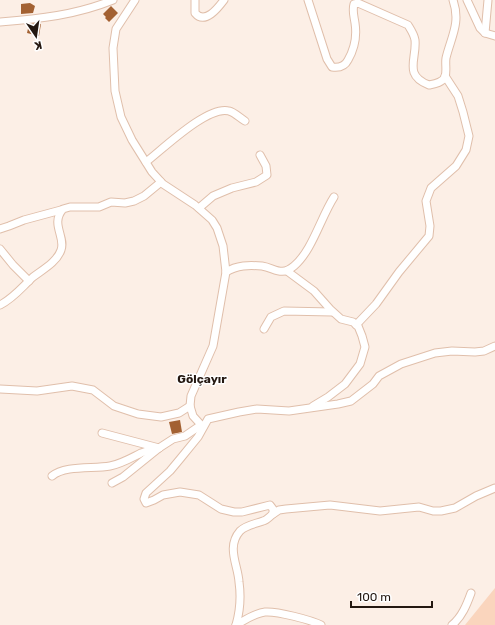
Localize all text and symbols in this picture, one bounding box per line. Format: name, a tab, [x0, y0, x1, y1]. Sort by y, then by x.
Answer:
north arrow	[16, 16, 56, 56]
text: K	[32, 38, 43, 53]
district label: Gölçayır	[177, 372, 227, 386]
scale bar	[351, 583, 432, 609]
text: 100 m	[357, 590, 391, 604]

